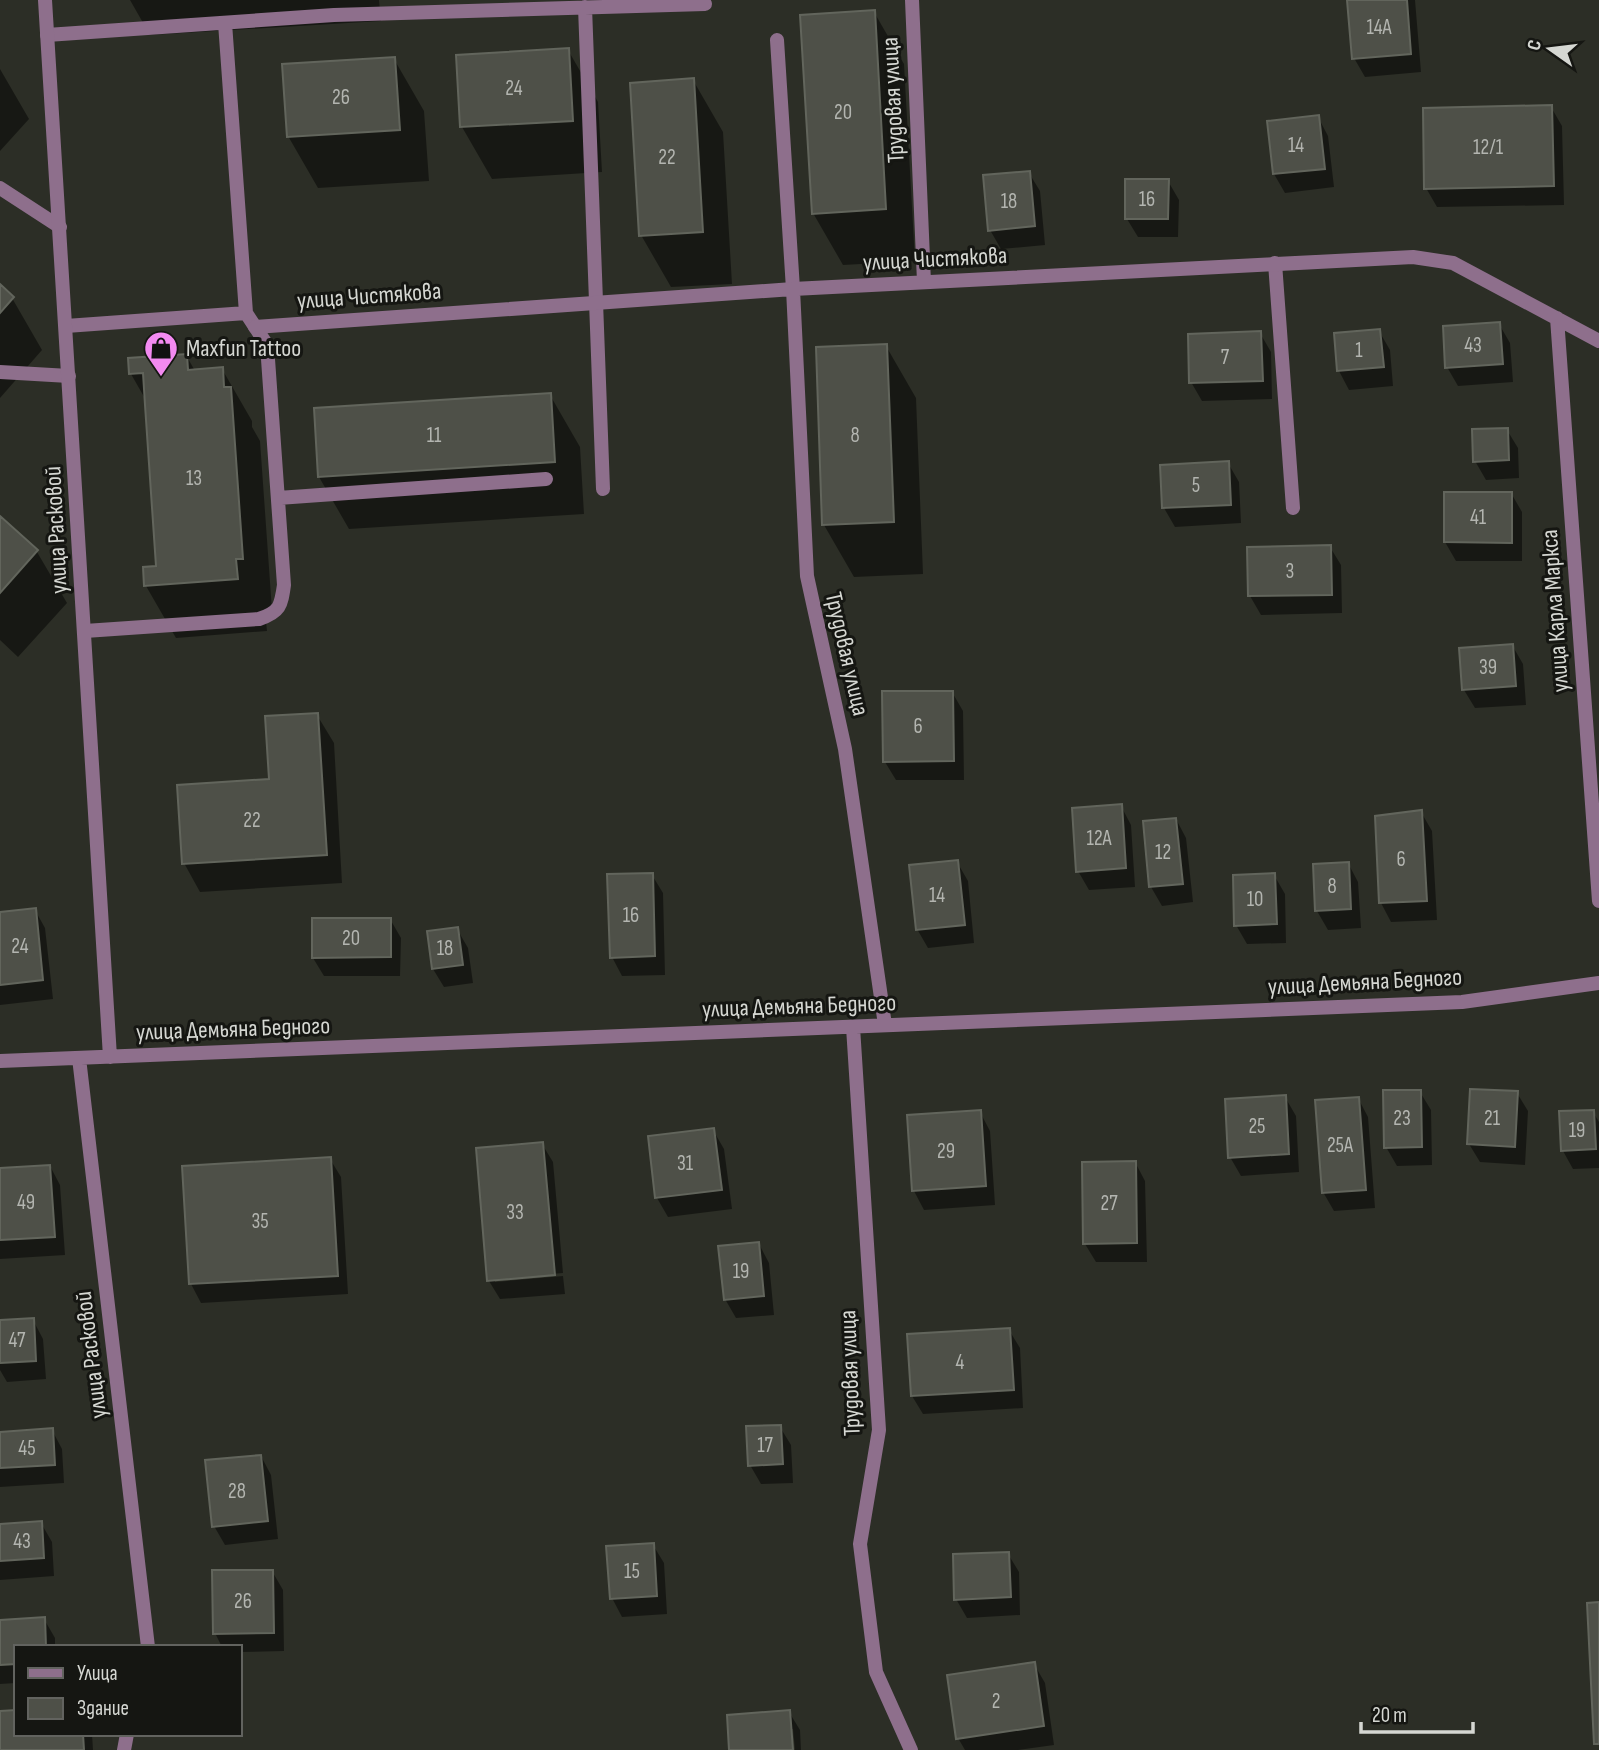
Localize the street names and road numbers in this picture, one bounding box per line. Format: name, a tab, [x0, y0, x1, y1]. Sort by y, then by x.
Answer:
street label: Трудовая улица	[875, 36, 911, 164]
street label: улица Чистякова	[862, 241, 1008, 277]
street label: улица Чистякова	[296, 276, 442, 316]
street label: улица Расковой	[38, 465, 74, 595]
street label: улица Карла Маркса	[1535, 529, 1575, 693]
street label: Трудовая улица	[819, 589, 875, 719]
street label: улица Демьяна Бедного	[1267, 962, 1463, 1002]
street label: улица Демьяна Бедного	[701, 988, 897, 1024]
street label: улица Демьяна Бедного	[135, 1011, 331, 1047]
street label: улица Расковой	[69, 1290, 113, 1420]
street label: Трудовая улица	[833, 1310, 867, 1436]

